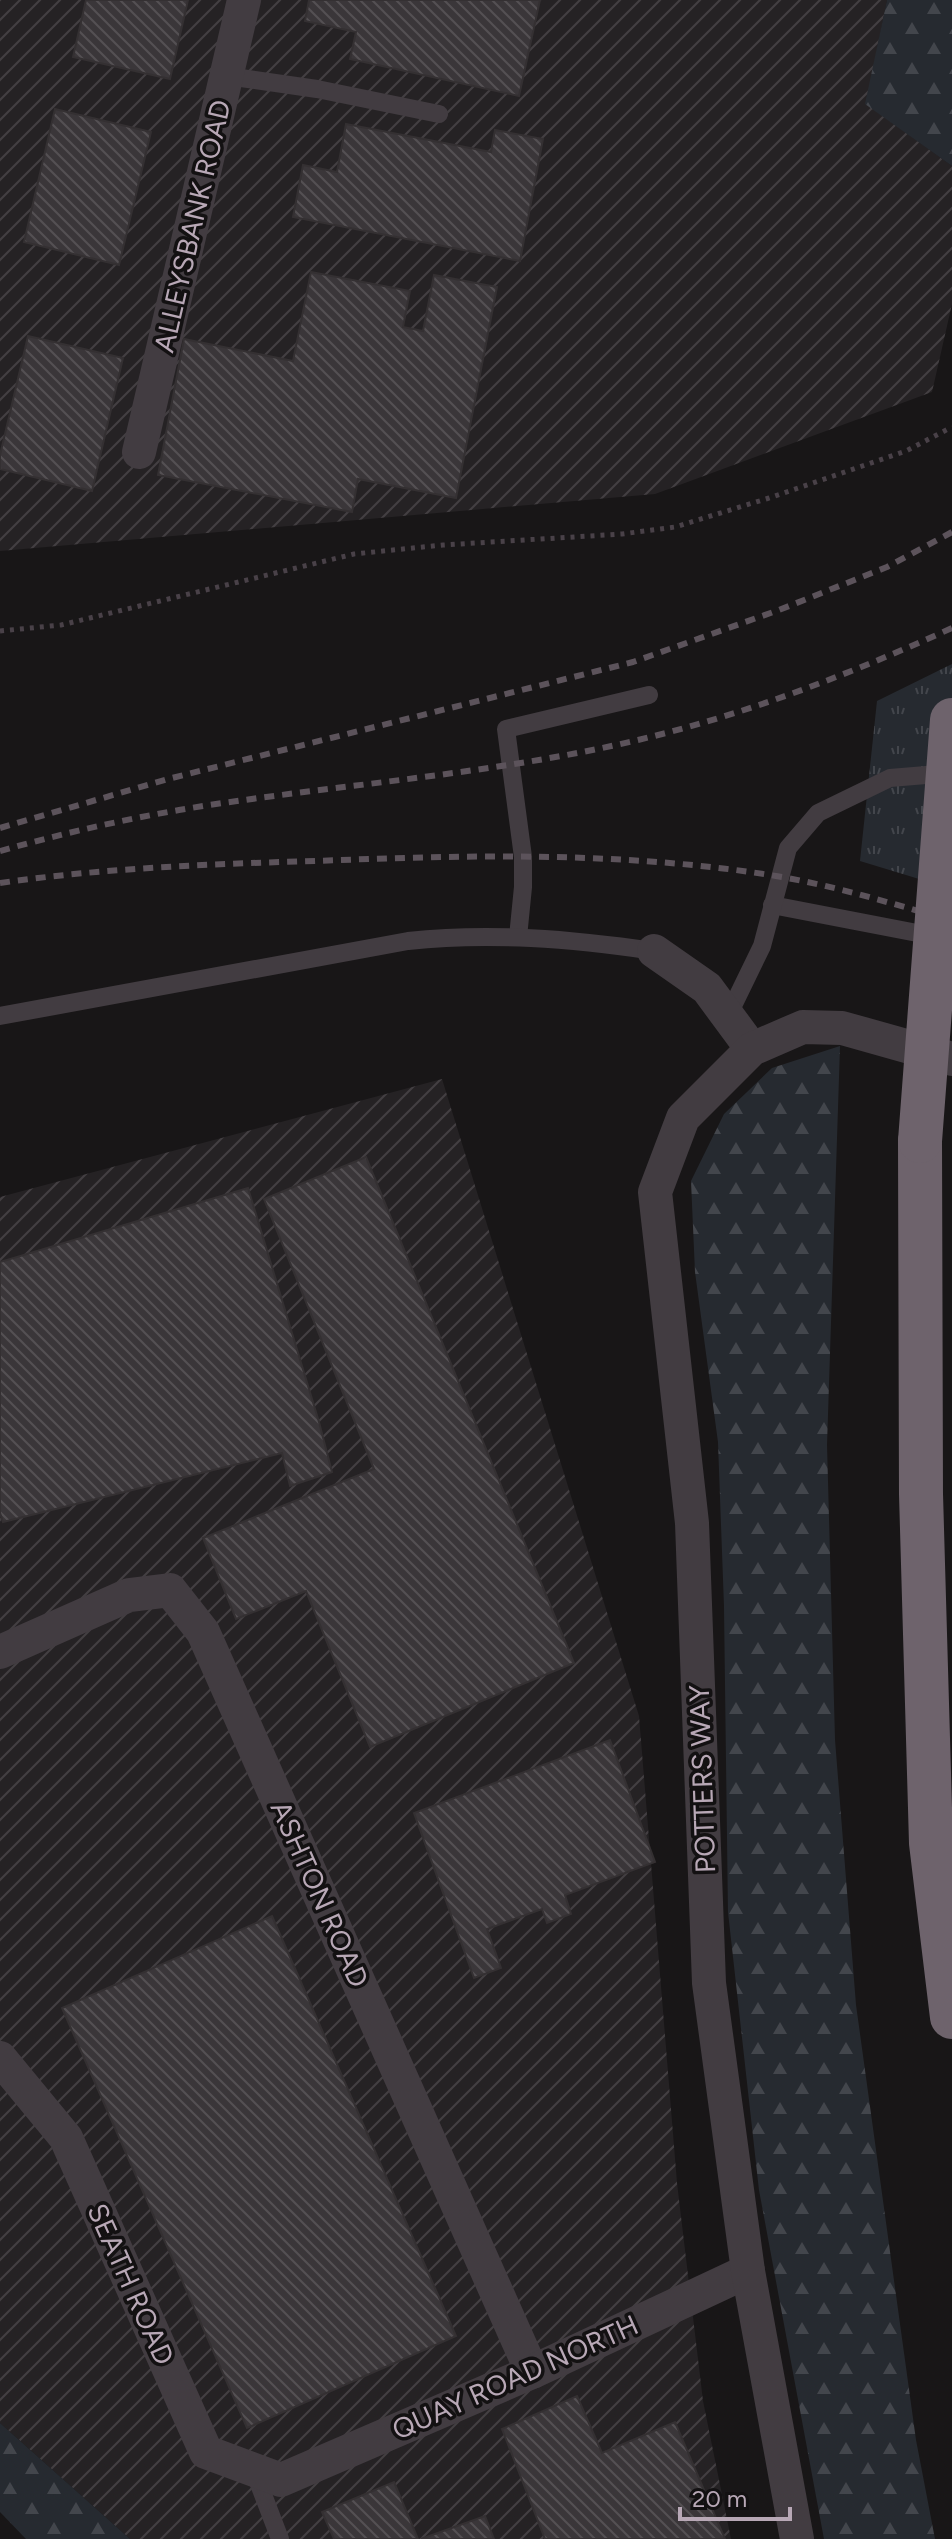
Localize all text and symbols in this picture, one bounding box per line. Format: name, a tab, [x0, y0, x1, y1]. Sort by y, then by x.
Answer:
street label: ALLEYSBANK ROAD	[146, 96, 238, 356]
street label: POTTERS WAY	[682, 1684, 722, 1874]
street label: ASHTON ROAD	[264, 1796, 376, 1992]
street label: SEATH ROAD	[80, 2198, 182, 2370]
street label: QUAY ROAD NORTH	[387, 2307, 643, 2447]
scale bar	[680, 2471, 790, 2521]
text: 20 m	[692, 2484, 747, 2513]

